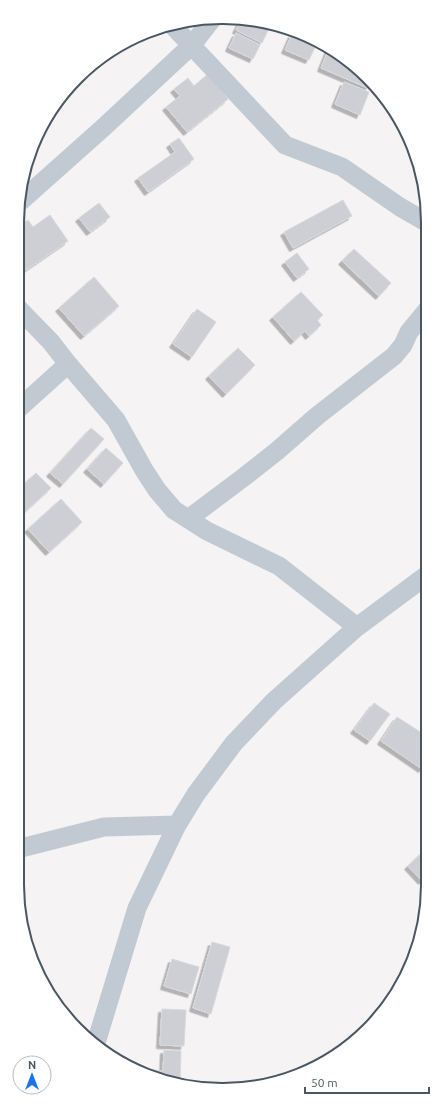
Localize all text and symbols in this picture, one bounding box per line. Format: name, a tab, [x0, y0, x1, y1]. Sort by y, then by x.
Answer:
north arrow	[12, 1055, 52, 1095]
text: N	[28, 1059, 36, 1071]
scale bar	[305, 1069, 429, 1095]
text: 50 m	[311, 1076, 338, 1089]

